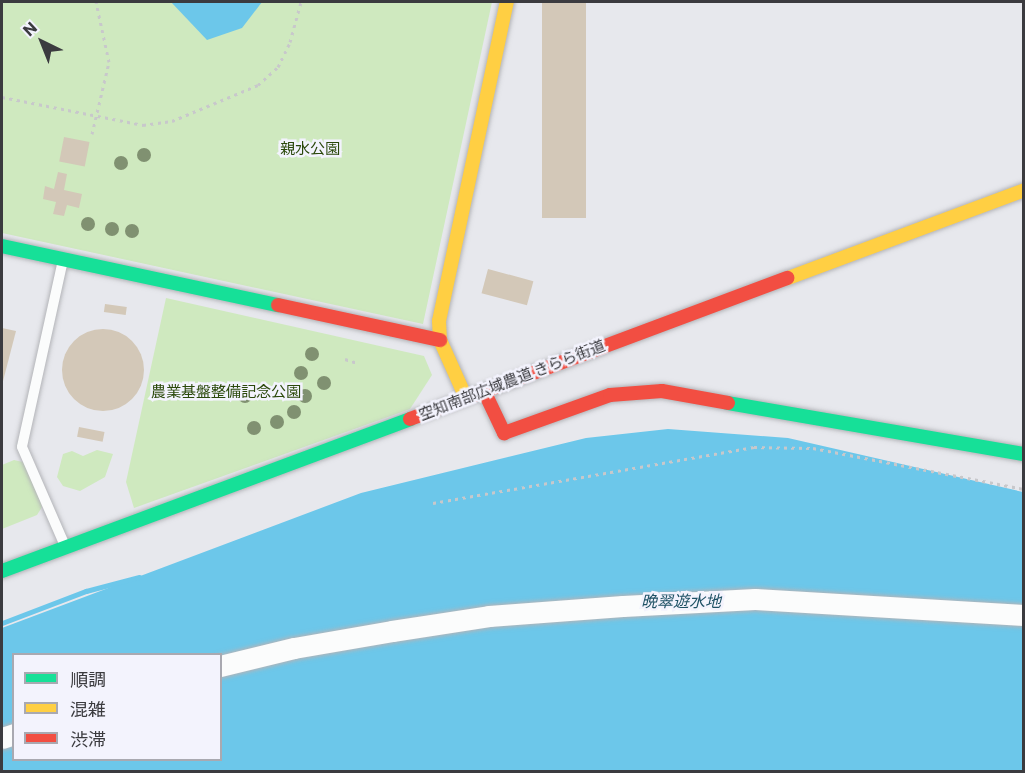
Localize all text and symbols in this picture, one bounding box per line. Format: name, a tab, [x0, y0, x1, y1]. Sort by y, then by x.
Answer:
north arrow	[12, 12, 72, 72]
text: N	[19, 17, 40, 40]
park label: 親水公園	[280, 140, 340, 158]
street label: 空知南部広域農道 きらら街道	[416, 336, 608, 424]
park label: 農業基盤整備記念公園	[151, 383, 301, 401]
water label: 晩翠遊水地	[641, 591, 721, 611]
legend	[12, 653, 222, 761]
text: 順調	[70, 668, 106, 690]
text: 混雑	[70, 698, 106, 720]
text: 渋滞	[70, 728, 106, 750]

